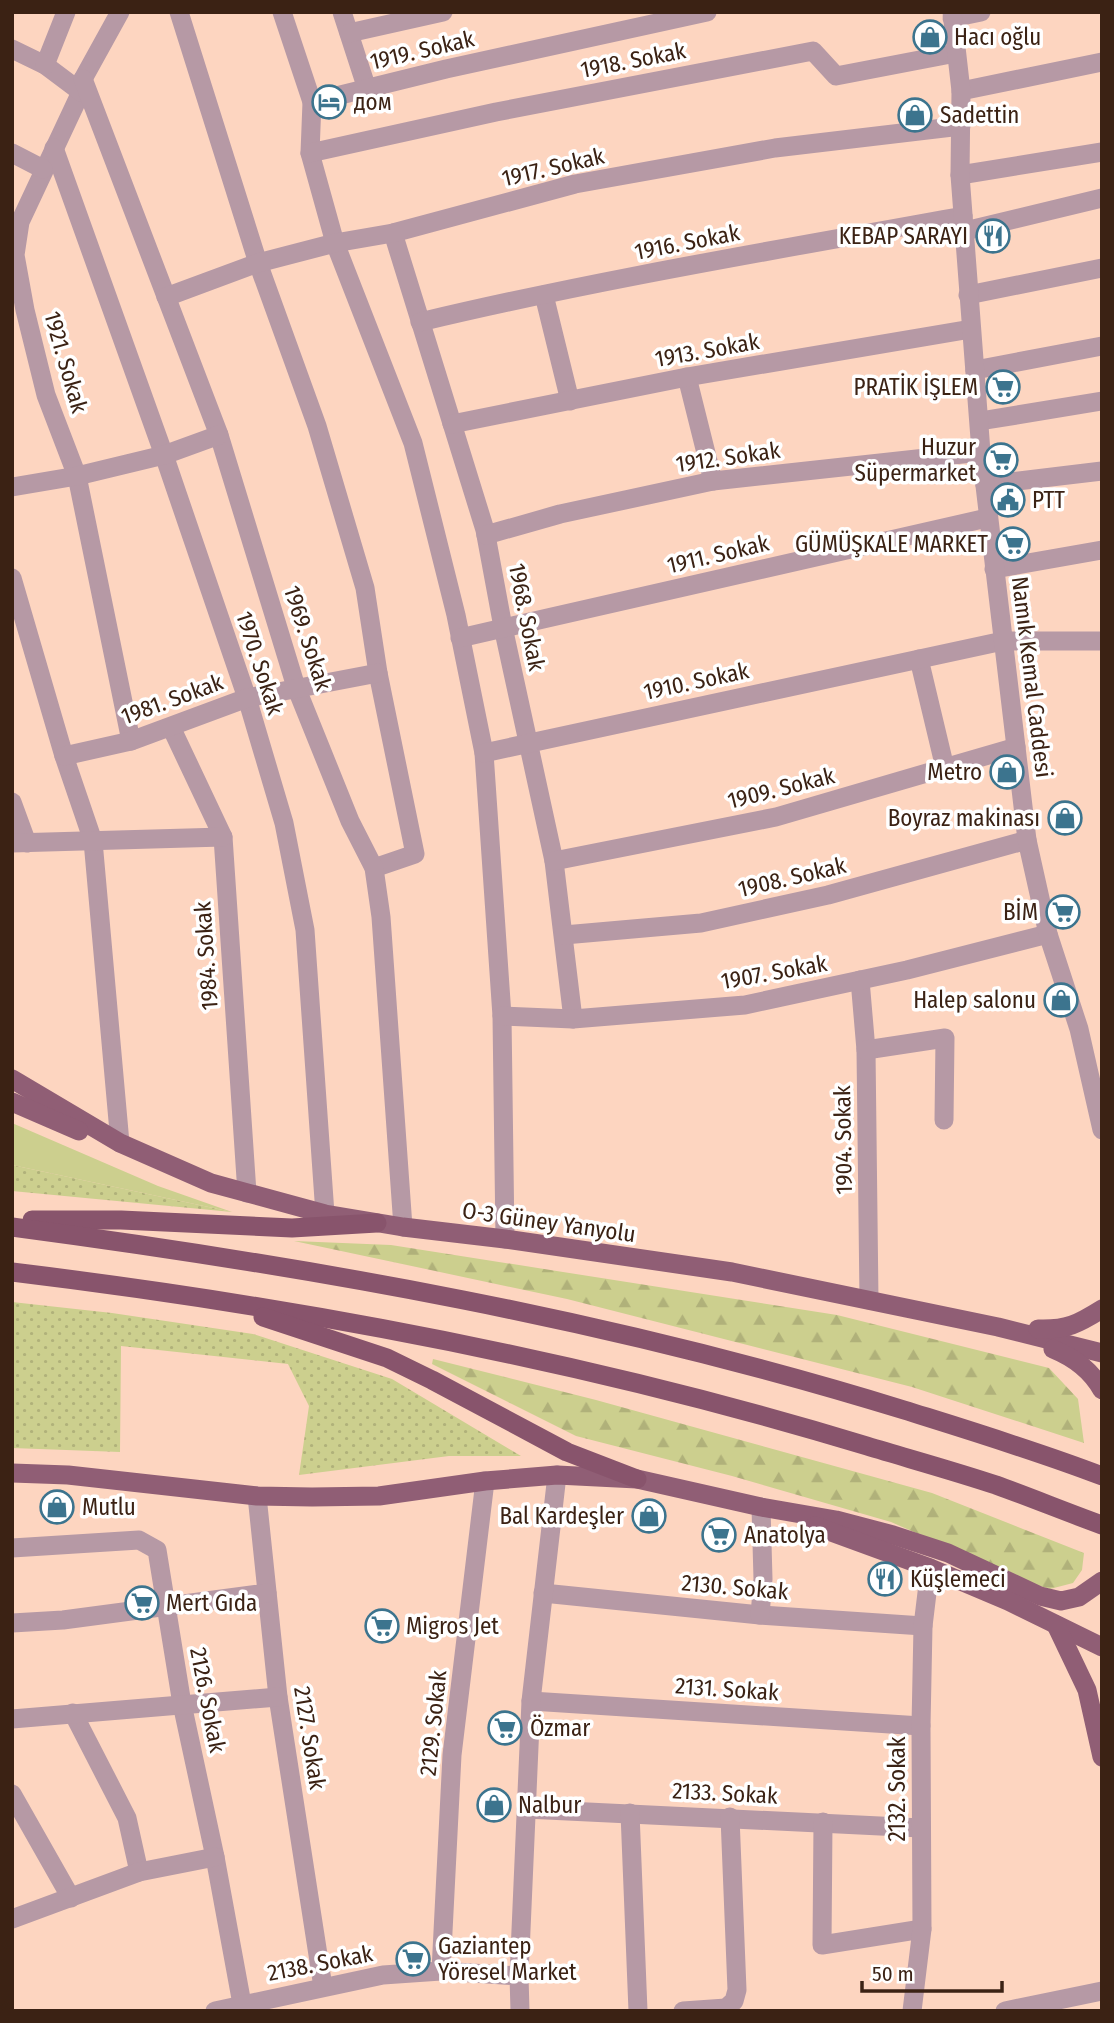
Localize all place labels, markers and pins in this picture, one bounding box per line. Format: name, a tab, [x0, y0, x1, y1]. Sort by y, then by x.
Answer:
shop icon: Hacı oğlu	[911, 18, 949, 56]
place label: Hacı oğlu	[954, 23, 1041, 51]
hotel icon: дом	[310, 83, 348, 121]
place label: дом	[354, 88, 392, 116]
shop icon: Sadettin	[896, 96, 934, 134]
place label: Sadettin	[940, 101, 1019, 129]
restaurant icon: KEBAP SARAYI	[974, 217, 1012, 255]
place label: KEBAP SARAYI	[839, 222, 968, 250]
supermarket icon: PRATİK İŞLEM	[984, 368, 1022, 406]
place label: PRATİK İŞLEM	[853, 373, 978, 401]
place label: Huzur Süpermarket	[855, 433, 976, 487]
supermarket icon: Huzur Süpermarket	[982, 441, 1020, 479]
public building icon: PTT	[989, 481, 1027, 519]
place label: PTT	[1032, 486, 1065, 514]
supermarket icon: GÜMÜŞKALE MARKET	[994, 525, 1032, 563]
place label: GÜMÜŞKALE MARKET	[795, 530, 988, 558]
shop icon: Metro	[988, 753, 1026, 791]
place label: Metro	[927, 758, 982, 786]
shop icon: Boyraz makinası	[1046, 799, 1084, 837]
place label: Boyraz makinası	[888, 804, 1040, 832]
supermarket icon: BİM	[1044, 893, 1082, 931]
place label: BİM	[1003, 898, 1038, 926]
shop icon: Halep salonu	[1042, 981, 1080, 1019]
place label: Halep salonu	[913, 986, 1036, 1014]
shop icon: Mutlu	[38, 1488, 76, 1526]
place label: Mutlu	[82, 1493, 136, 1521]
shop icon: Bal Kardeşler	[630, 1497, 668, 1535]
place label: Bal Kardeşler	[499, 1502, 624, 1530]
supermarket icon: Anatolya	[700, 1516, 738, 1554]
place label: Anatolya	[744, 1521, 826, 1549]
restaurant icon: Küşlemeci	[866, 1560, 904, 1598]
place label: Küşlemeci	[910, 1565, 1006, 1593]
supermarket icon: Mert Gıda	[123, 1584, 161, 1622]
place label: Mert Gıda	[166, 1589, 257, 1617]
supermarket icon: Migros Jet	[363, 1607, 401, 1645]
place label: Migros Jet	[406, 1612, 499, 1640]
supermarket icon: Özmar	[486, 1709, 524, 1747]
place label: Özmar	[530, 1714, 590, 1742]
shop icon: Nalbur	[475, 1786, 513, 1824]
place label: Nalbur	[518, 1791, 581, 1819]
place label: Gaziantep Yöresel Market	[438, 1932, 577, 1986]
supermarket icon: Gaziantep Yöresel Market	[394, 1940, 432, 1978]

